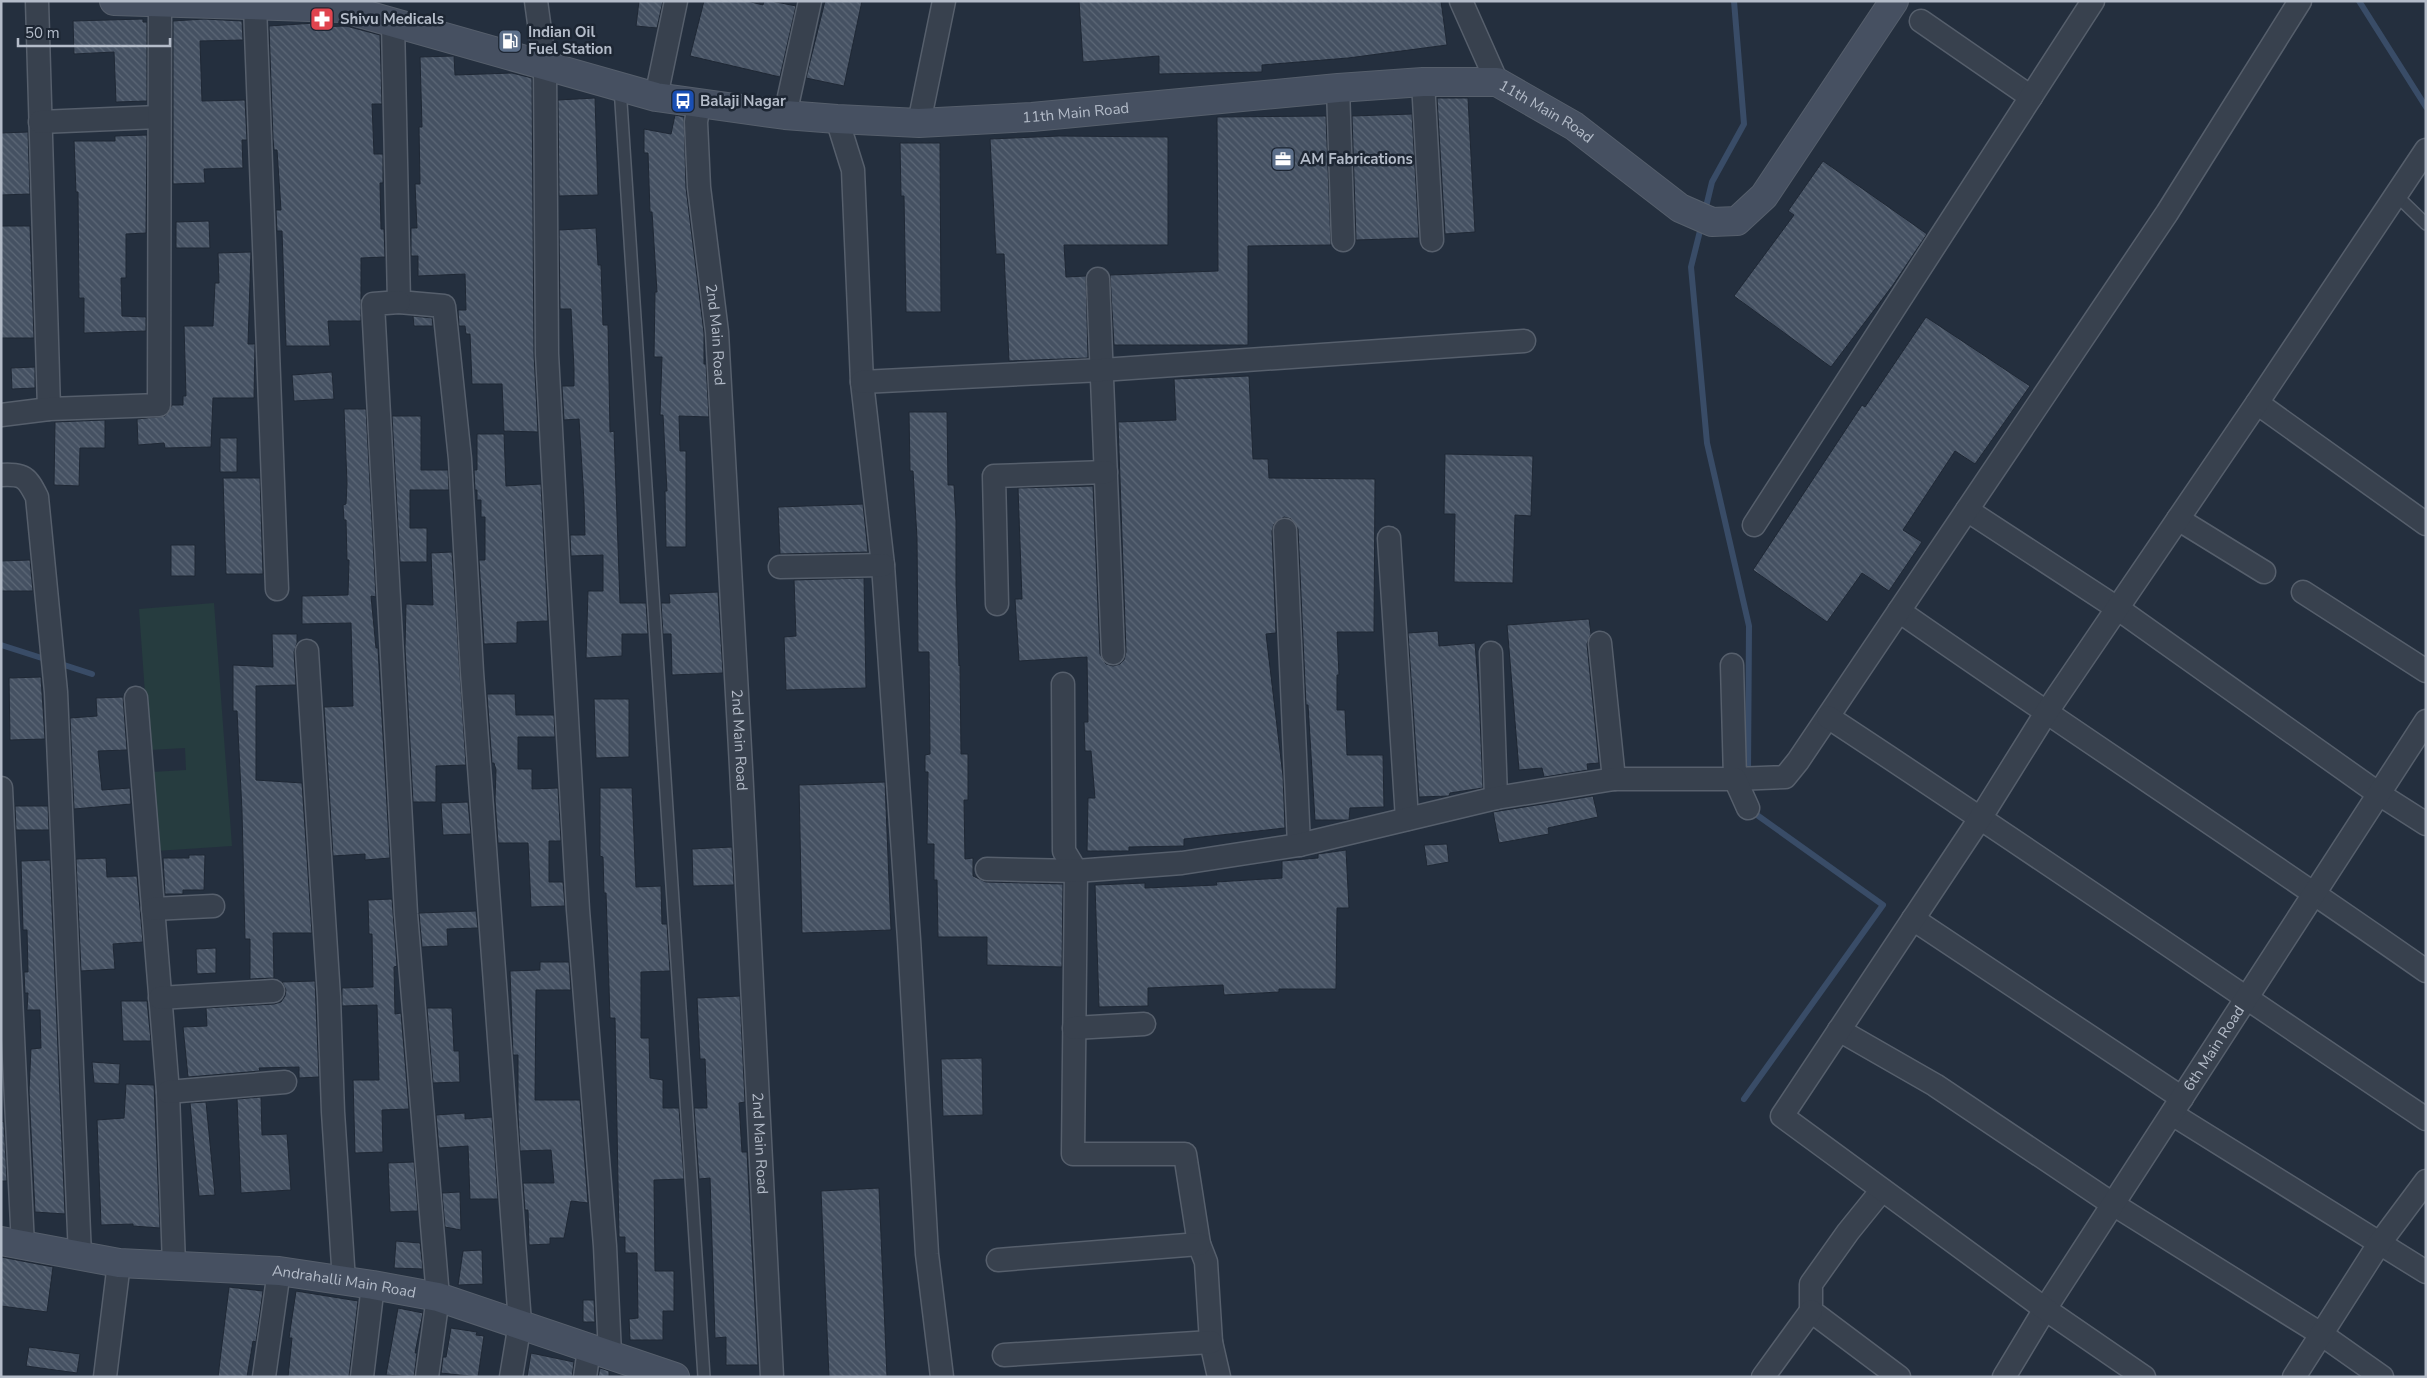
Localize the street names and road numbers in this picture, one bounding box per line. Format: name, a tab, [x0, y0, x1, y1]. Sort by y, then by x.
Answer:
street label: 11th Main Road	[1495, 75, 1598, 148]
street label: 11th Main Road	[1022, 98, 1130, 128]
street label: 2nd Main Road	[701, 283, 730, 386]
street label: 2nd Main Road	[727, 689, 752, 791]
street label: 6th Main Road	[2179, 1002, 2249, 1095]
street label: 2nd Main Road	[748, 1092, 773, 1195]
street label: Andrahalli Main Road	[271, 1261, 418, 1303]

